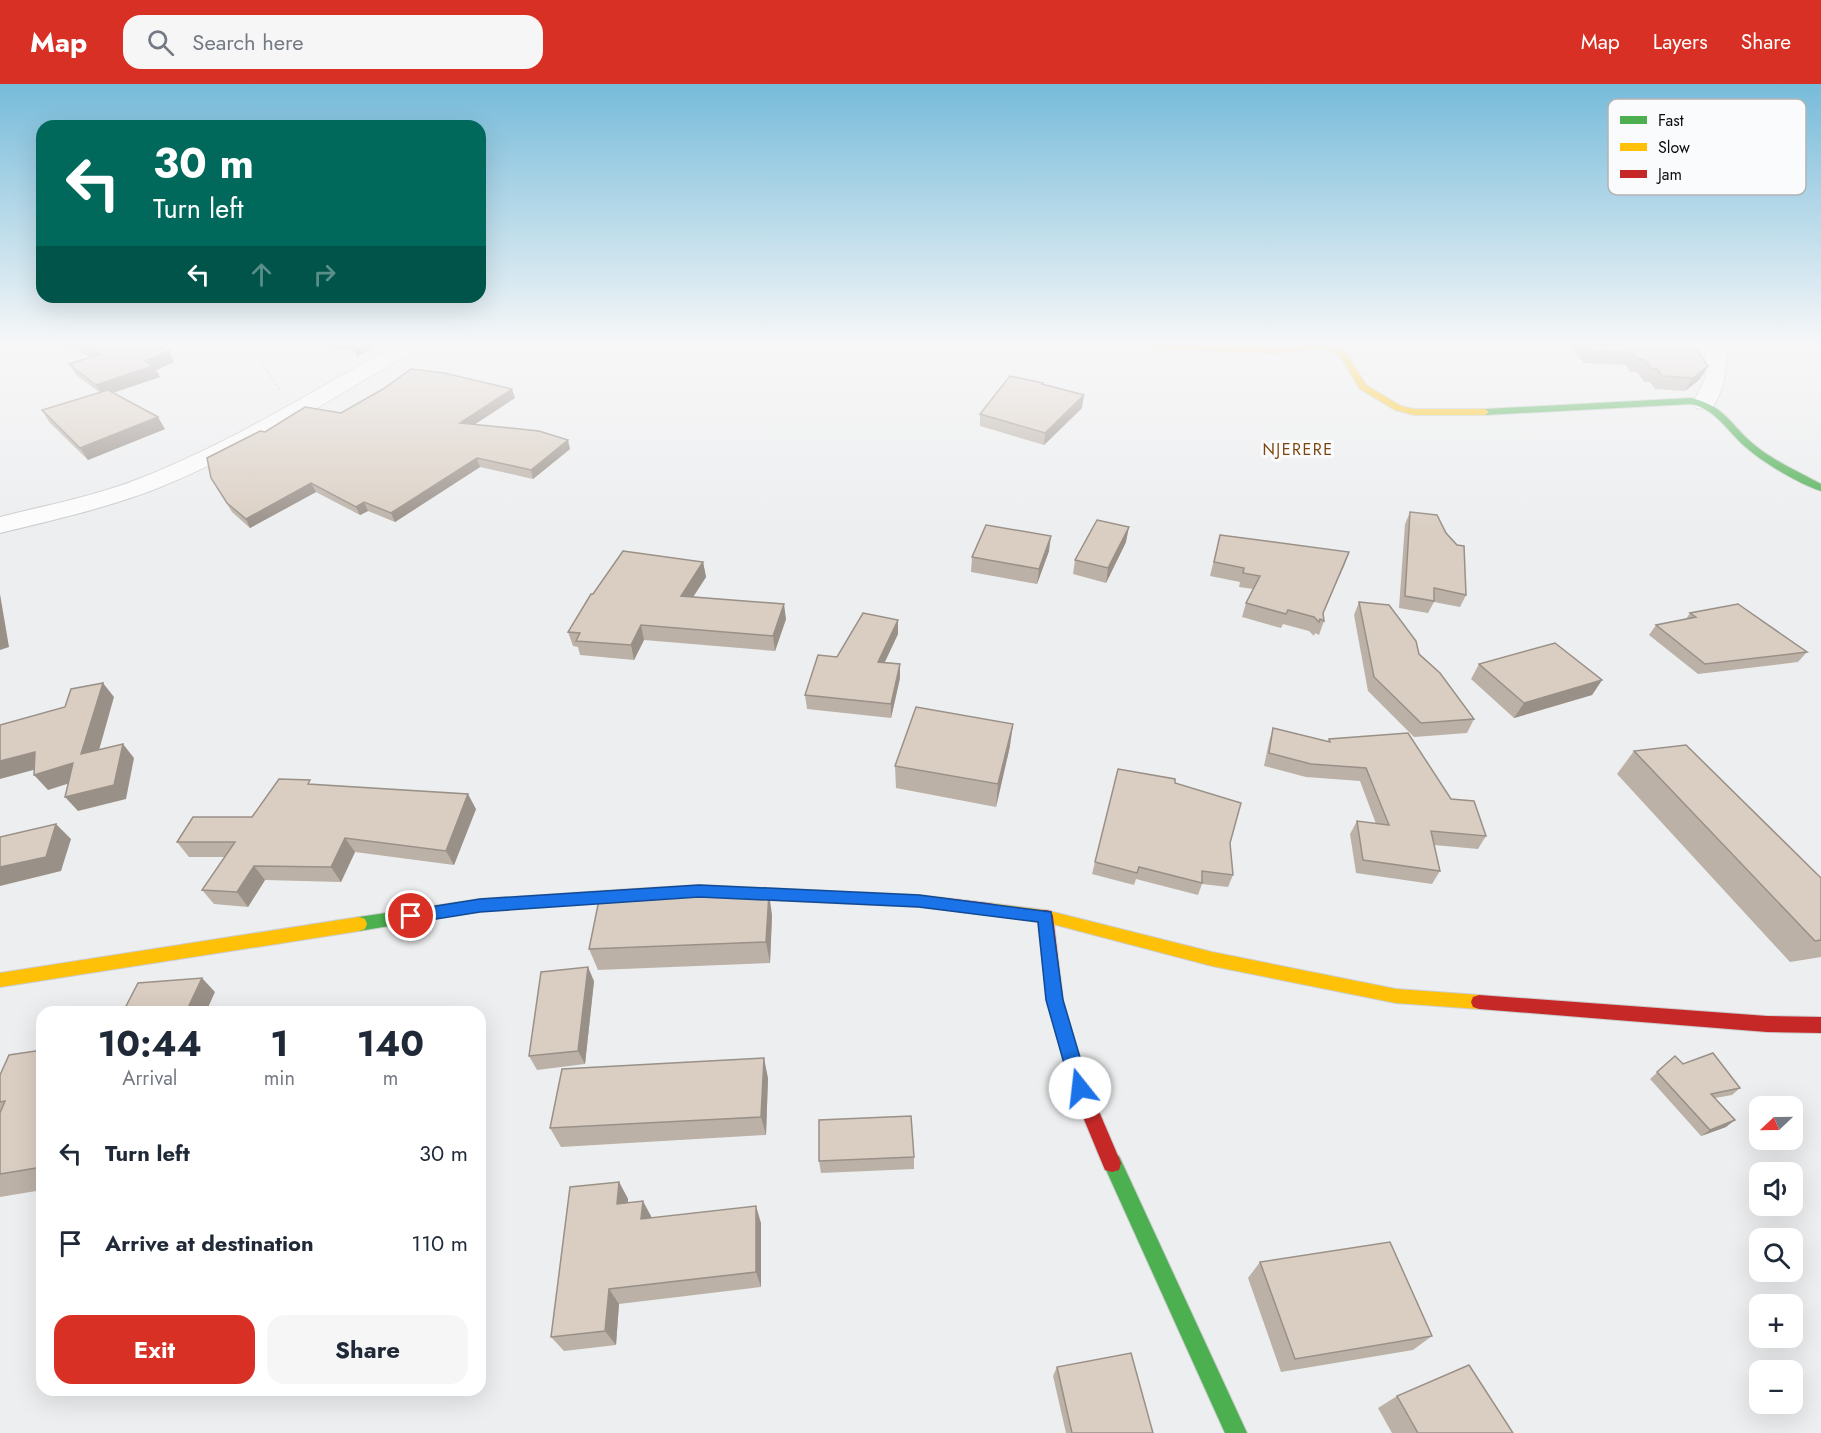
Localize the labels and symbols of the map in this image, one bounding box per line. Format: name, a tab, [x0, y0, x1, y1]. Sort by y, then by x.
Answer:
legend	[1608, 99, 1806, 195]
text: Fast	[1658, 109, 1684, 132]
text: Slow	[1658, 136, 1690, 159]
text: Jam	[1656, 163, 1682, 186]
district label: NJERERE	[1262, 438, 1334, 461]
pin	[385, 890, 436, 941]
position arrow	[1048, 1056, 1112, 1120]
north arrow	[1749, 1096, 1803, 1150]

